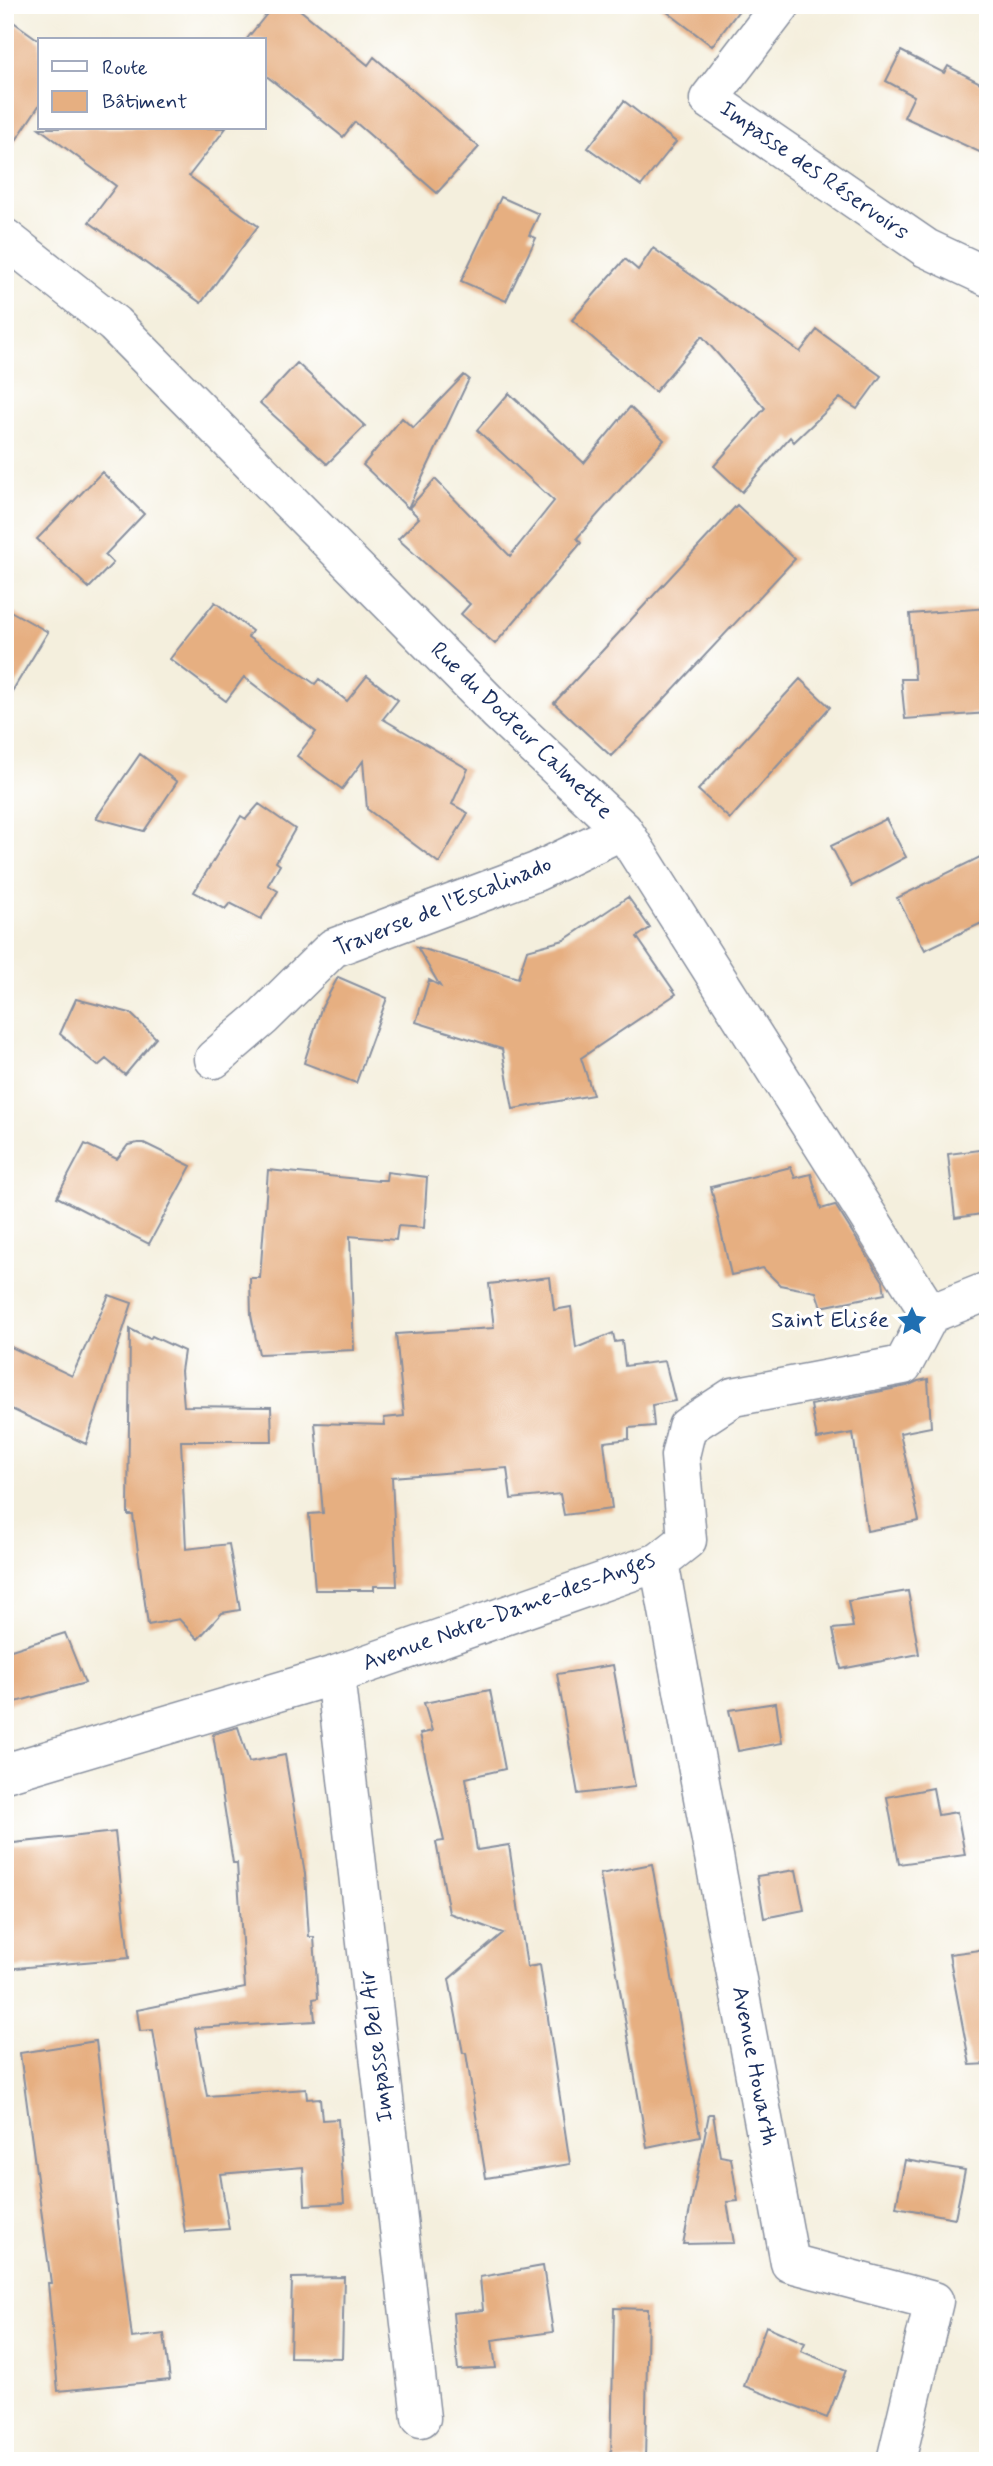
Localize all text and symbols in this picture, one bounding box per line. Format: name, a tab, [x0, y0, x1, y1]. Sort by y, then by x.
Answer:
legend	[38, 38, 266, 130]
text: Route	[102, 54, 148, 82]
text: Bâtiment	[102, 88, 187, 116]
street label: Impasse des Réservoirs	[713, 94, 915, 248]
street label: Rue du Docteur Calmette	[423, 636, 619, 826]
street label: Traverse de l'Escalinado	[330, 850, 556, 964]
place icon: Saint Elisée	[895, 1304, 929, 1338]
place label: Saint Elisée	[771, 1306, 889, 1336]
street label: Avenue Notre-Dame-des-Anges	[359, 1545, 660, 1681]
street label: Impasse Bel Air	[353, 1968, 401, 2124]
street label: Avenue Howarth	[724, 1984, 784, 2148]

